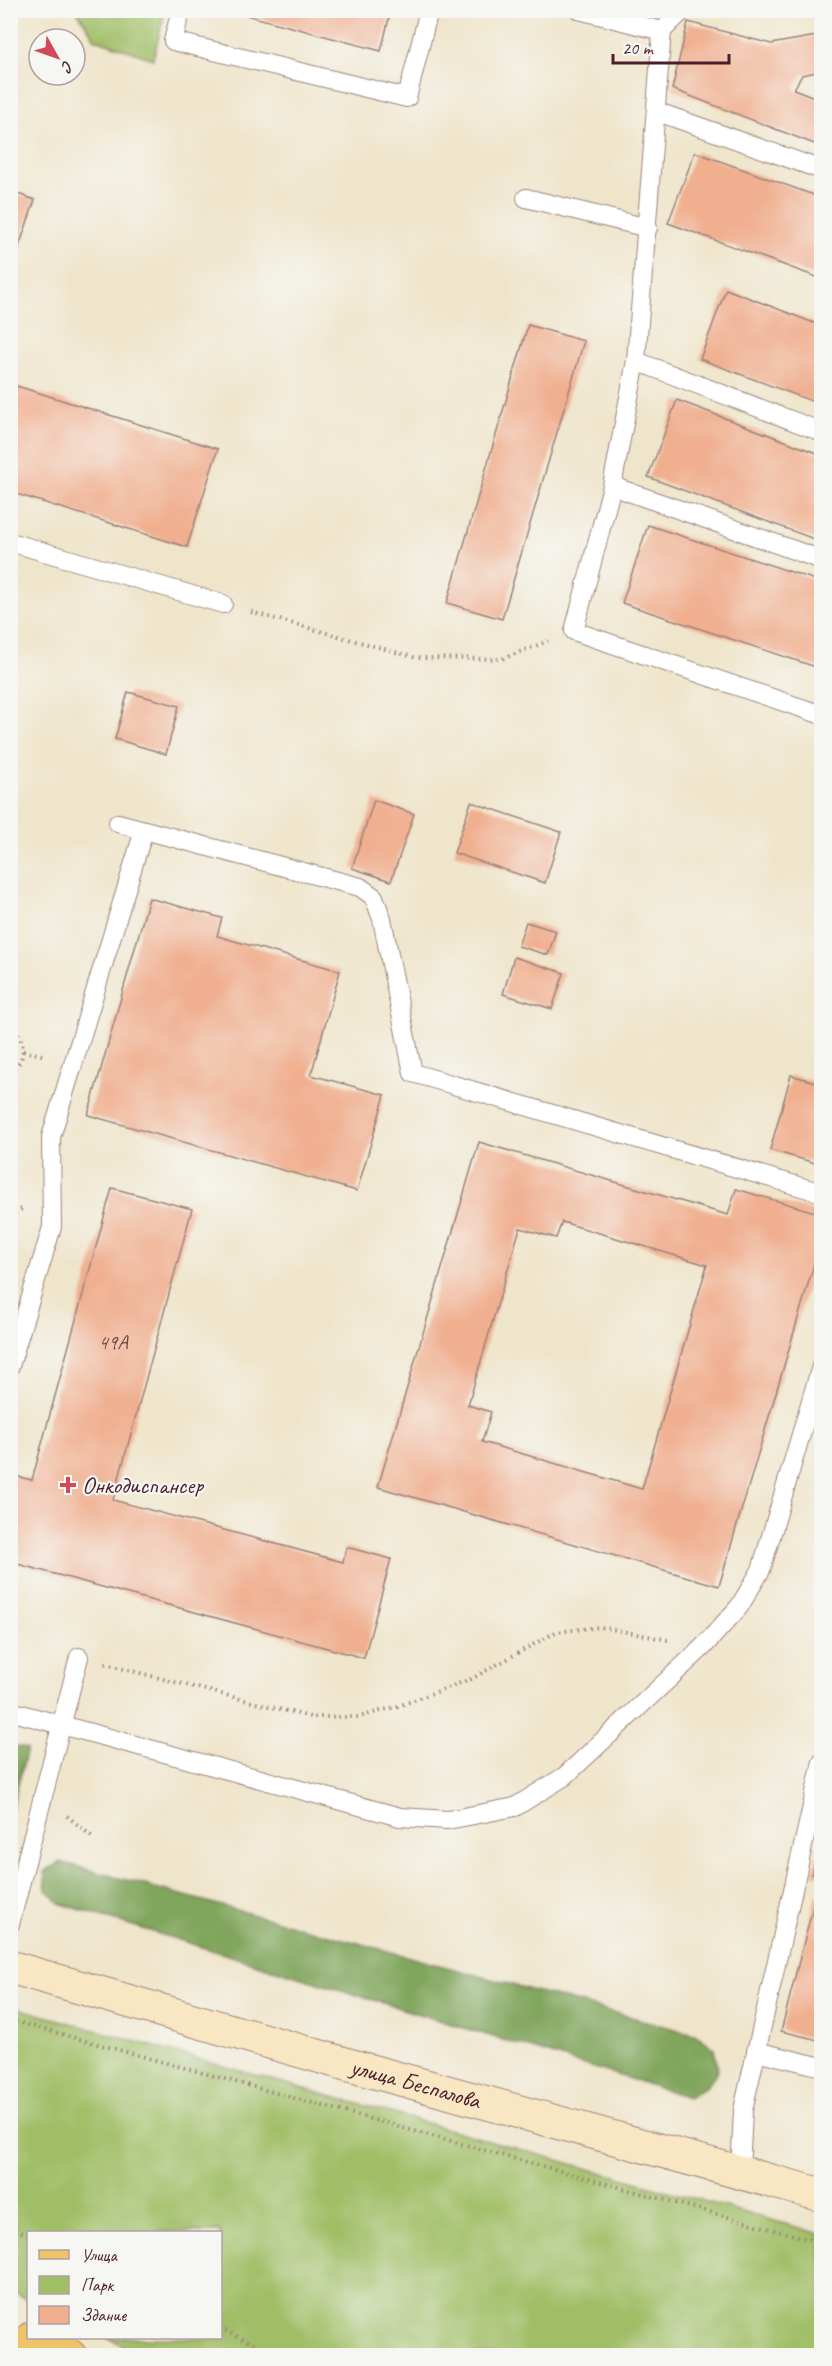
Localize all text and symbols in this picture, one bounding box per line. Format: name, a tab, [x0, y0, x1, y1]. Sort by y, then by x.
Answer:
north arrow	[27, 27, 87, 87]
scale bar	[613, 27, 728, 65]
text: 20 m	[622, 37, 655, 59]
text: С	[56, 57, 78, 77]
house number: 49А	[98, 1329, 129, 1355]
place label: Онкодиспансер	[82, 1470, 205, 1500]
marker: Онкодиспансер	[59, 1476, 77, 1494]
street label: улица Беспалова	[346, 2051, 485, 2116]
legend	[27, 2231, 222, 2339]
text: Улица	[81, 2244, 118, 2266]
text: Парк	[81, 2274, 115, 2296]
text: Здание	[81, 2304, 127, 2326]

